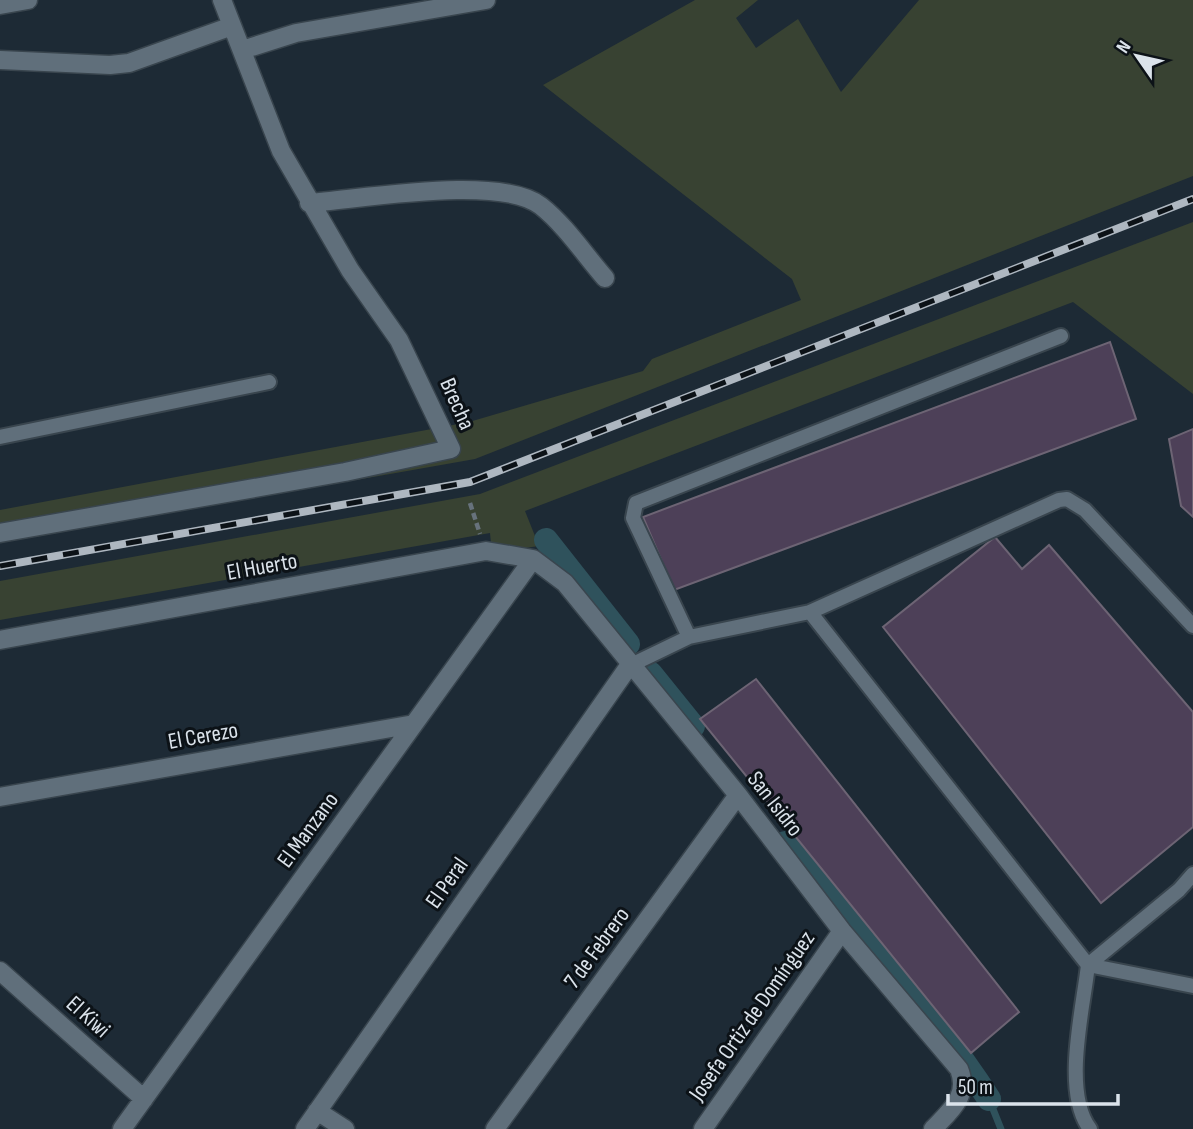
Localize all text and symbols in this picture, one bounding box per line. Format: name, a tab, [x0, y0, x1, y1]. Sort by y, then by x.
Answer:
north arrow	[1102, 21, 1172, 91]
text: N	[1112, 37, 1137, 58]
street label: Brecha	[433, 374, 481, 434]
street label: El Huerto	[225, 547, 299, 587]
street label: El Cerezo	[166, 716, 240, 756]
street label: San Isidro	[741, 766, 809, 842]
street label: El Manzano	[271, 787, 345, 873]
street label: El Peral	[420, 852, 474, 914]
street label: 7 de Febrero	[558, 902, 636, 994]
street label: Josefa Ortiz de Domínguez	[682, 926, 821, 1107]
street label: El Kiwi	[60, 990, 116, 1044]
scale bar	[948, 1062, 1118, 1106]
text: 50 m	[958, 1075, 993, 1100]

